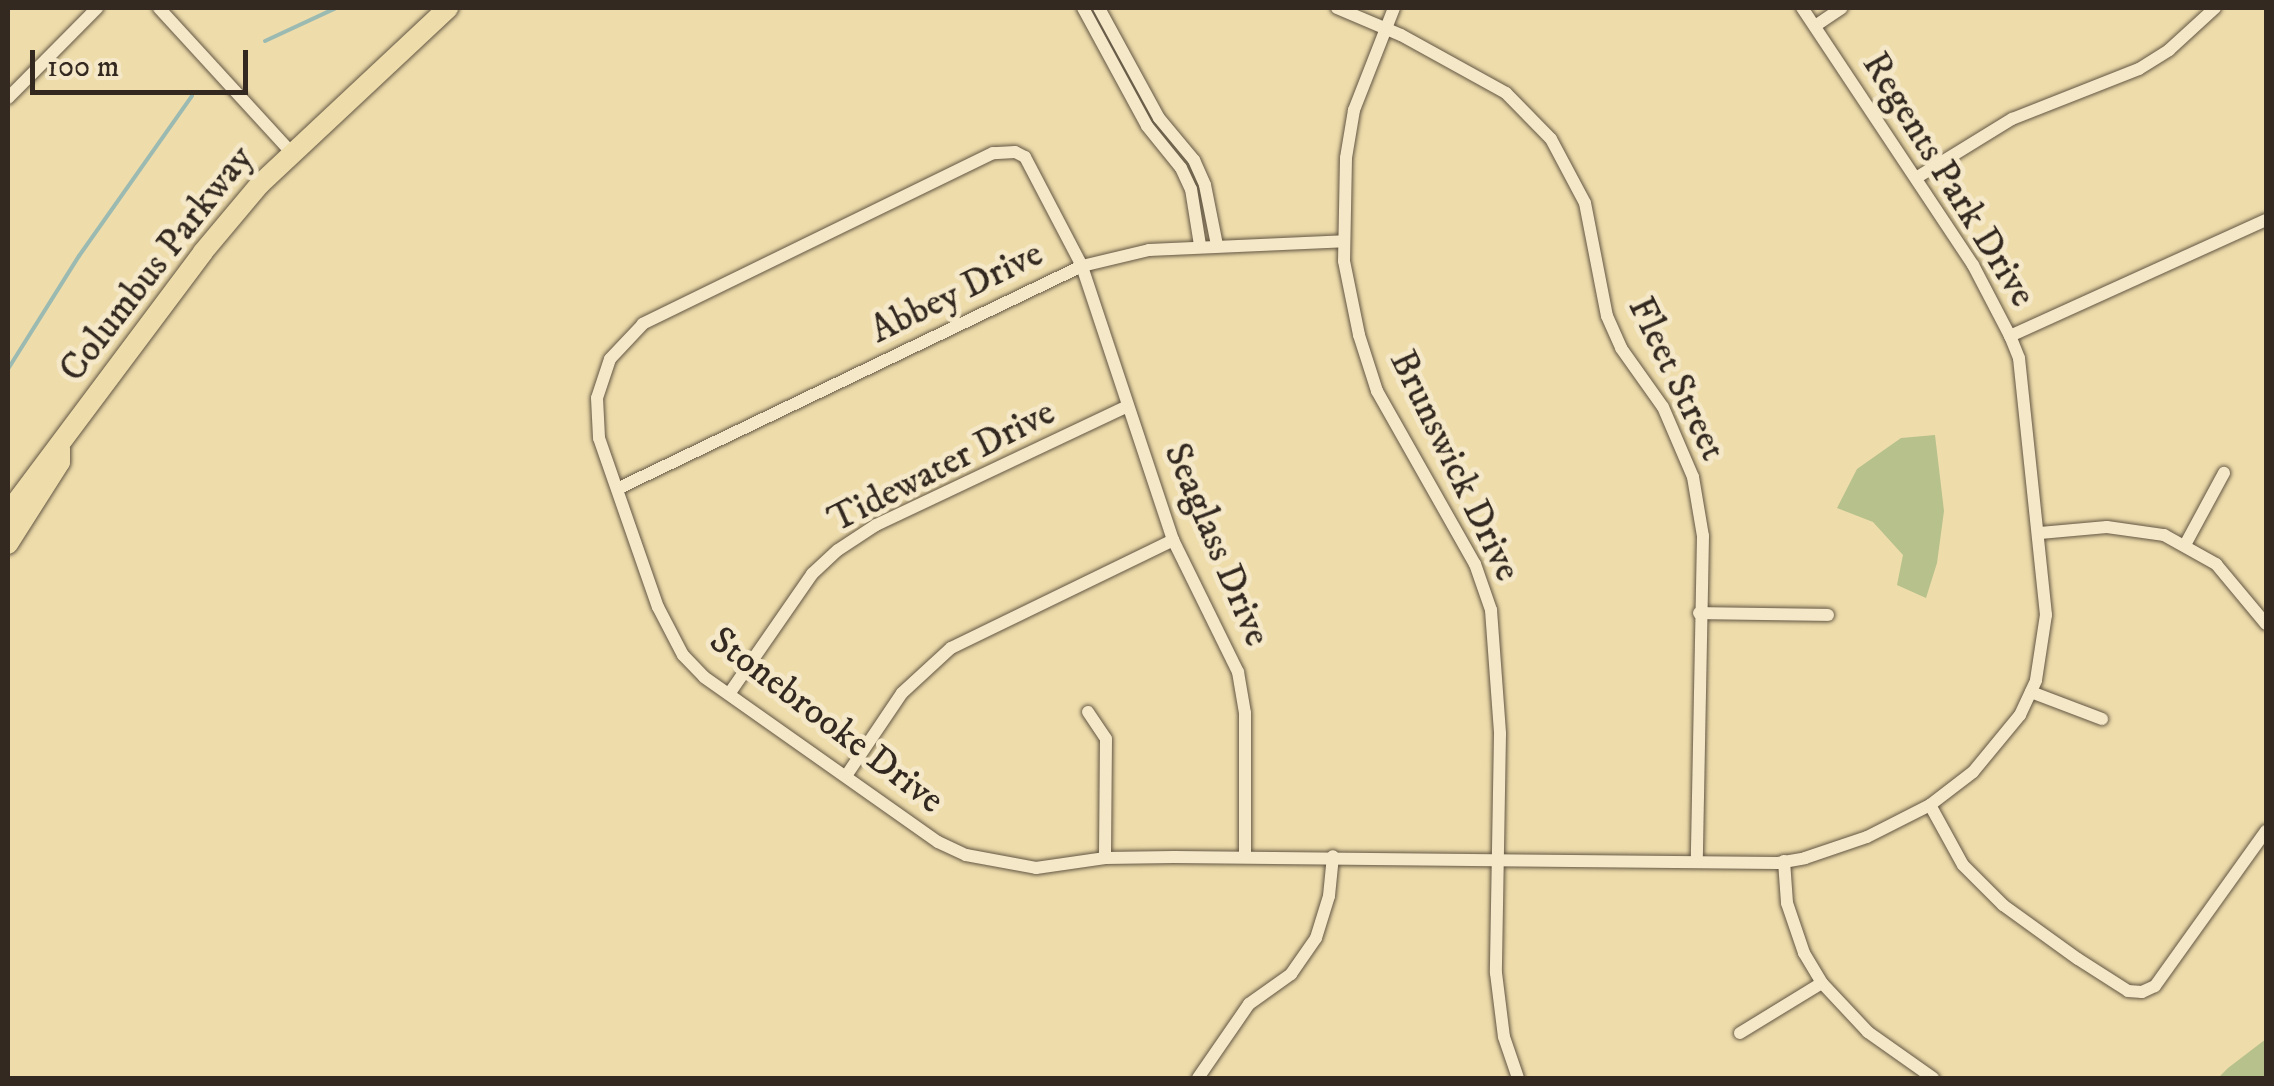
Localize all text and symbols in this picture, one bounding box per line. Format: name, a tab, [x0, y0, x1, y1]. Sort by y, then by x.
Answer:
scale bar	[35, 30, 252, 92]
street label: Regents Park Drive	[1851, 44, 2045, 316]
text: 100 m	[47, 49, 119, 86]
street label: Columbus Parkway	[50, 137, 264, 391]
street label: Abbey Drive	[863, 232, 1051, 354]
street label: Fleet Street	[1617, 290, 1735, 468]
street label: Brunswick Drive	[1379, 343, 1529, 589]
street label: Tidewater Drive	[821, 390, 1063, 544]
street label: Seaglass Drive	[1153, 437, 1279, 653]
street label: Stonebrooke Drive	[700, 618, 952, 824]

